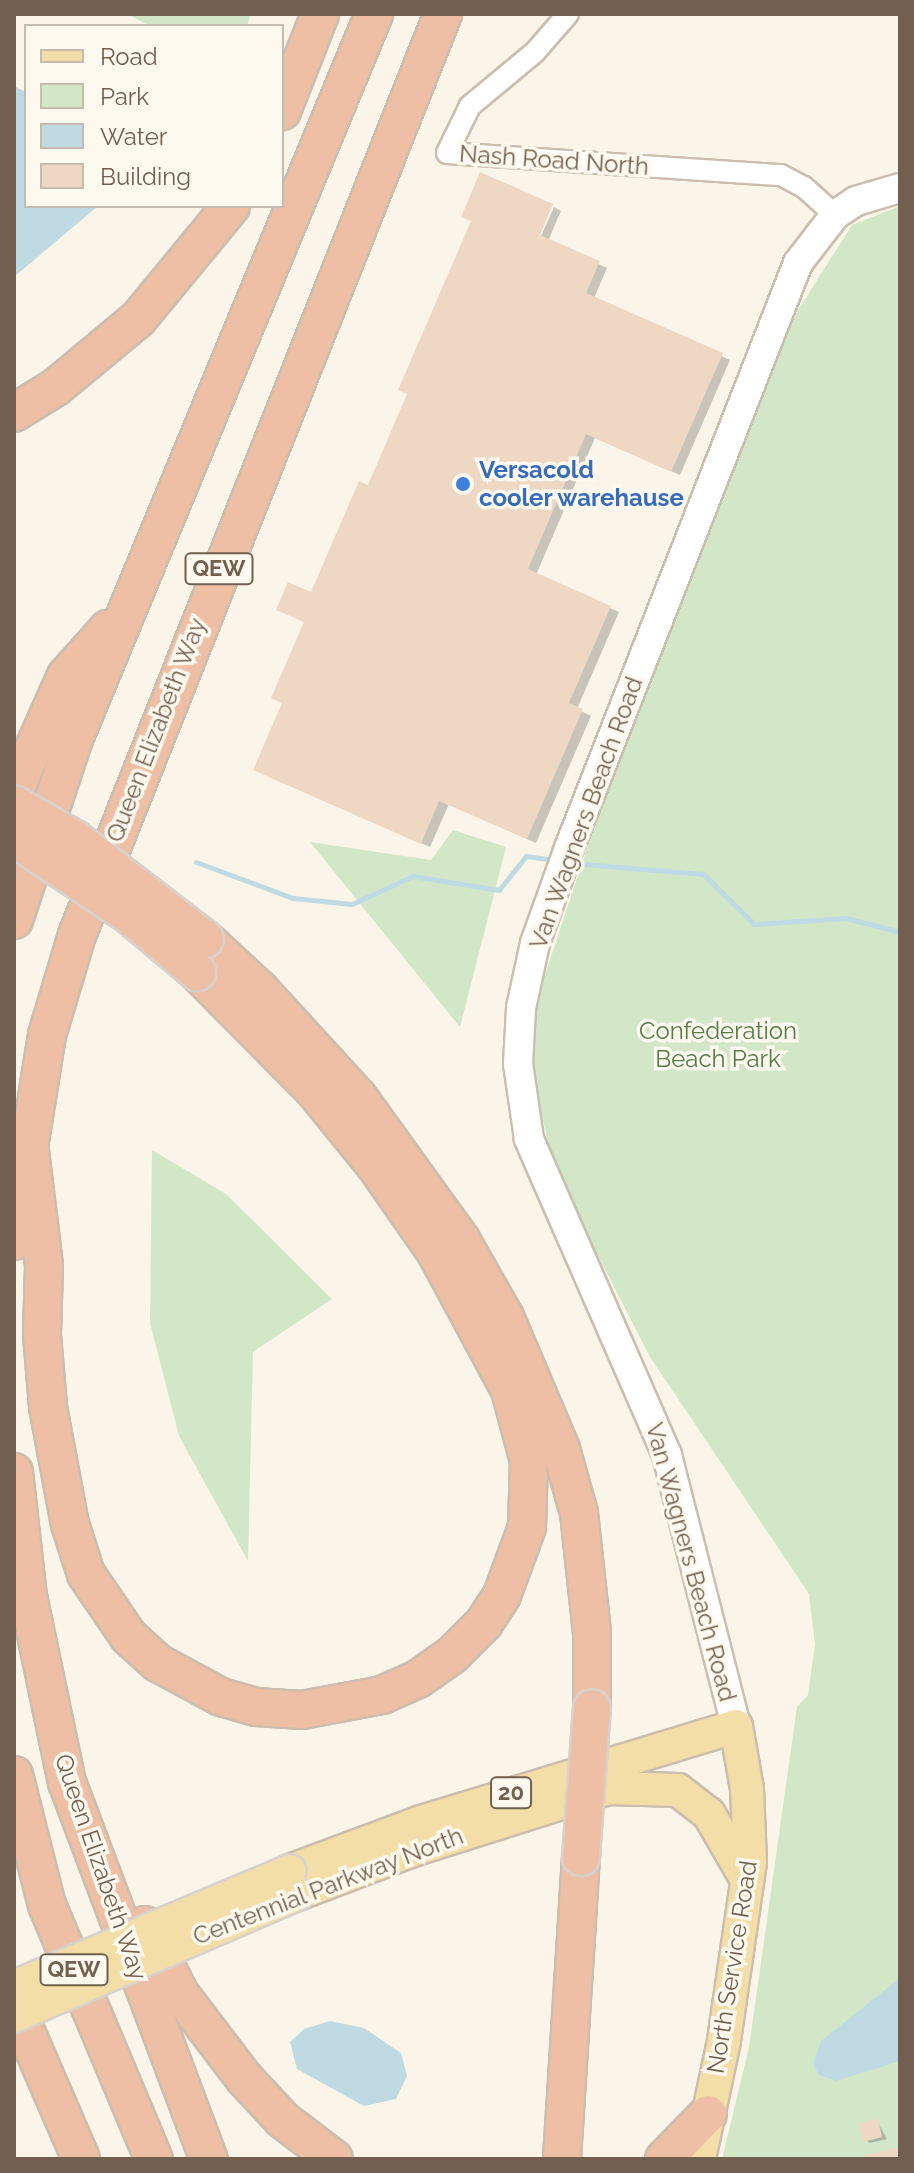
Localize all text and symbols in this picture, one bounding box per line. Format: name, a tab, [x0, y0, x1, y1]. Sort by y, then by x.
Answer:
legend	[24, 24, 284, 208]
text: Road	[100, 42, 158, 71]
text: Park	[100, 82, 149, 111]
text: Water	[100, 122, 167, 151]
street label: Nash Road North	[458, 139, 650, 181]
text: Building	[100, 162, 191, 191]
place label: Versacold cooler warehause	[479, 456, 685, 512]
marker: Versacold cooler warehause	[454, 475, 472, 493]
road number: QEW	[183, 551, 255, 587]
street label: Queen Elizabeth Way	[100, 614, 212, 846]
street label: Van Wagners Beach Road	[523, 673, 649, 953]
park label: Confederation Beach Park	[639, 1017, 797, 1073]
street label: Van Wagners Beach Road	[640, 1419, 742, 1705]
street label: Queen Elizabeth Way	[49, 1750, 153, 1984]
road number: 20	[489, 1775, 533, 1811]
street label: Centennial Parkway North	[188, 1821, 468, 1951]
street label: North Service Road	[701, 1859, 763, 2075]
road number: QEW	[38, 1952, 110, 1988]

